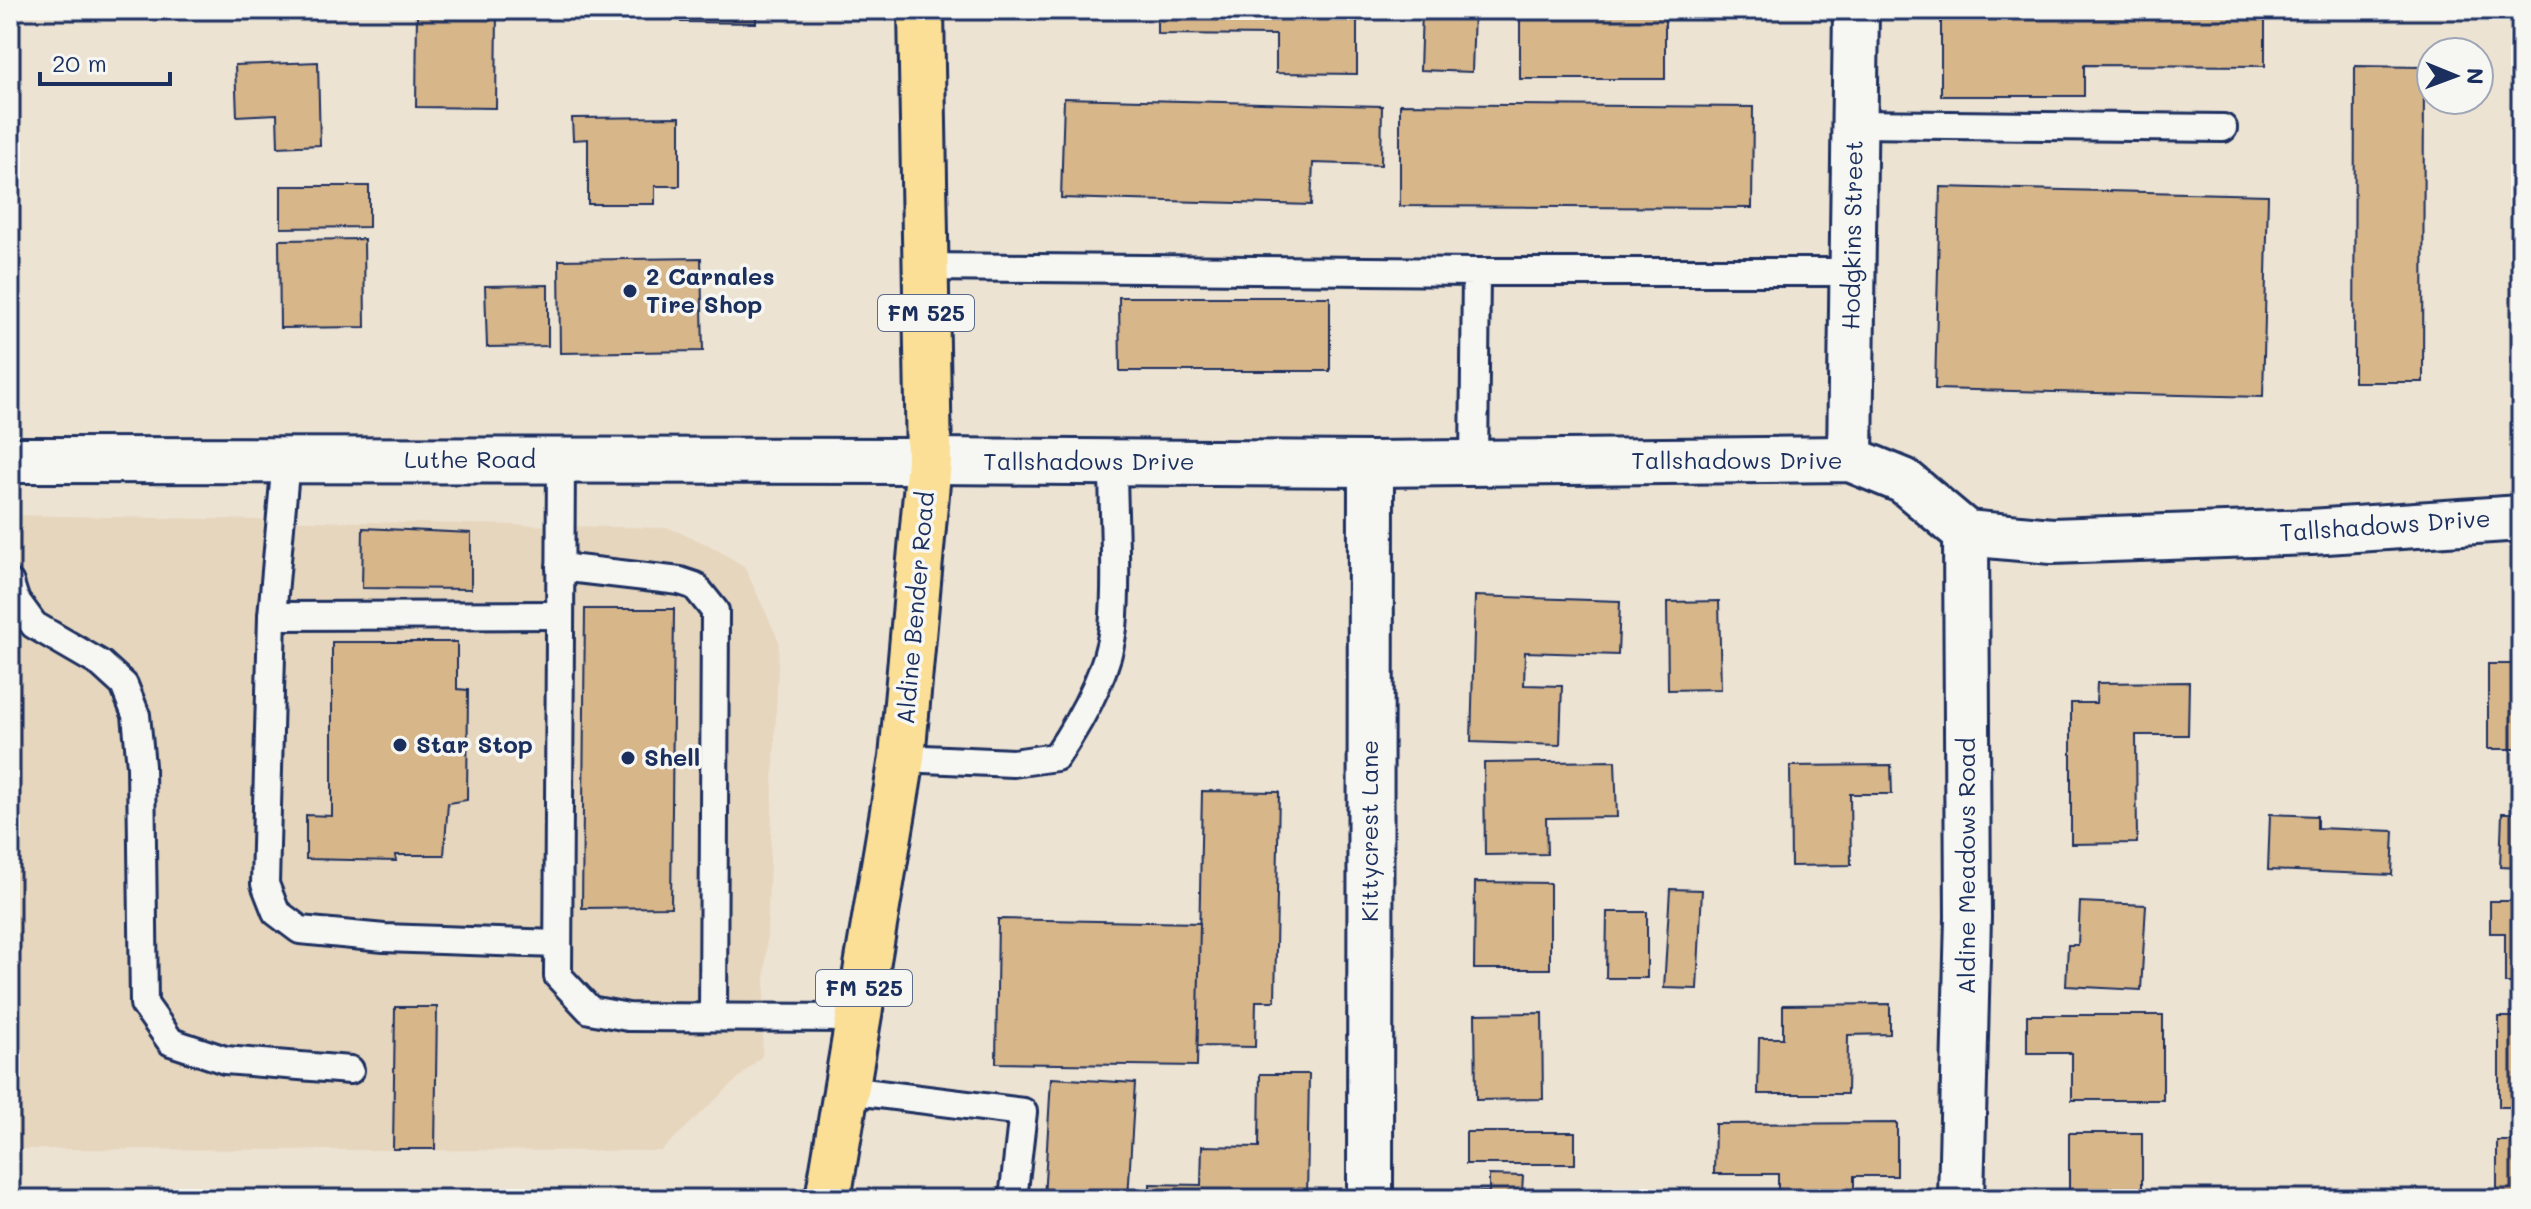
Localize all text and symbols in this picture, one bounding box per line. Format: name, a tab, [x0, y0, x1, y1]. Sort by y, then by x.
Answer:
scale bar	[40, 36, 170, 86]
north arrow	[2415, 36, 2495, 116]
text: 20 m	[52, 47, 107, 78]
text: N	[2461, 68, 2490, 85]
street label: Hodgkins Street	[1834, 140, 1869, 330]
place label: 2 Carnales Tire Shop	[646, 260, 775, 319]
marker: 2 Carnales Tire Shop	[621, 282, 639, 300]
road number: FM 525	[878, 295, 974, 331]
street label: Luthe Road	[404, 443, 536, 474]
street label: Tallshadows Drive	[1631, 444, 1843, 475]
street label: Tallshadows Drive	[983, 445, 1195, 476]
street label: Aldine Bender Road	[889, 490, 940, 726]
street label: Tallshadows Drive	[2278, 502, 2491, 547]
place label: Star Stop	[416, 728, 533, 759]
marker: Star Stop	[391, 736, 409, 754]
street label: Aldine Meadows Road	[1950, 737, 1981, 995]
street label: Kittycrest Lane	[1353, 740, 1384, 922]
place label: Shell	[644, 741, 700, 772]
marker: Shell	[619, 749, 637, 767]
road number: FM 525	[816, 970, 912, 1006]

